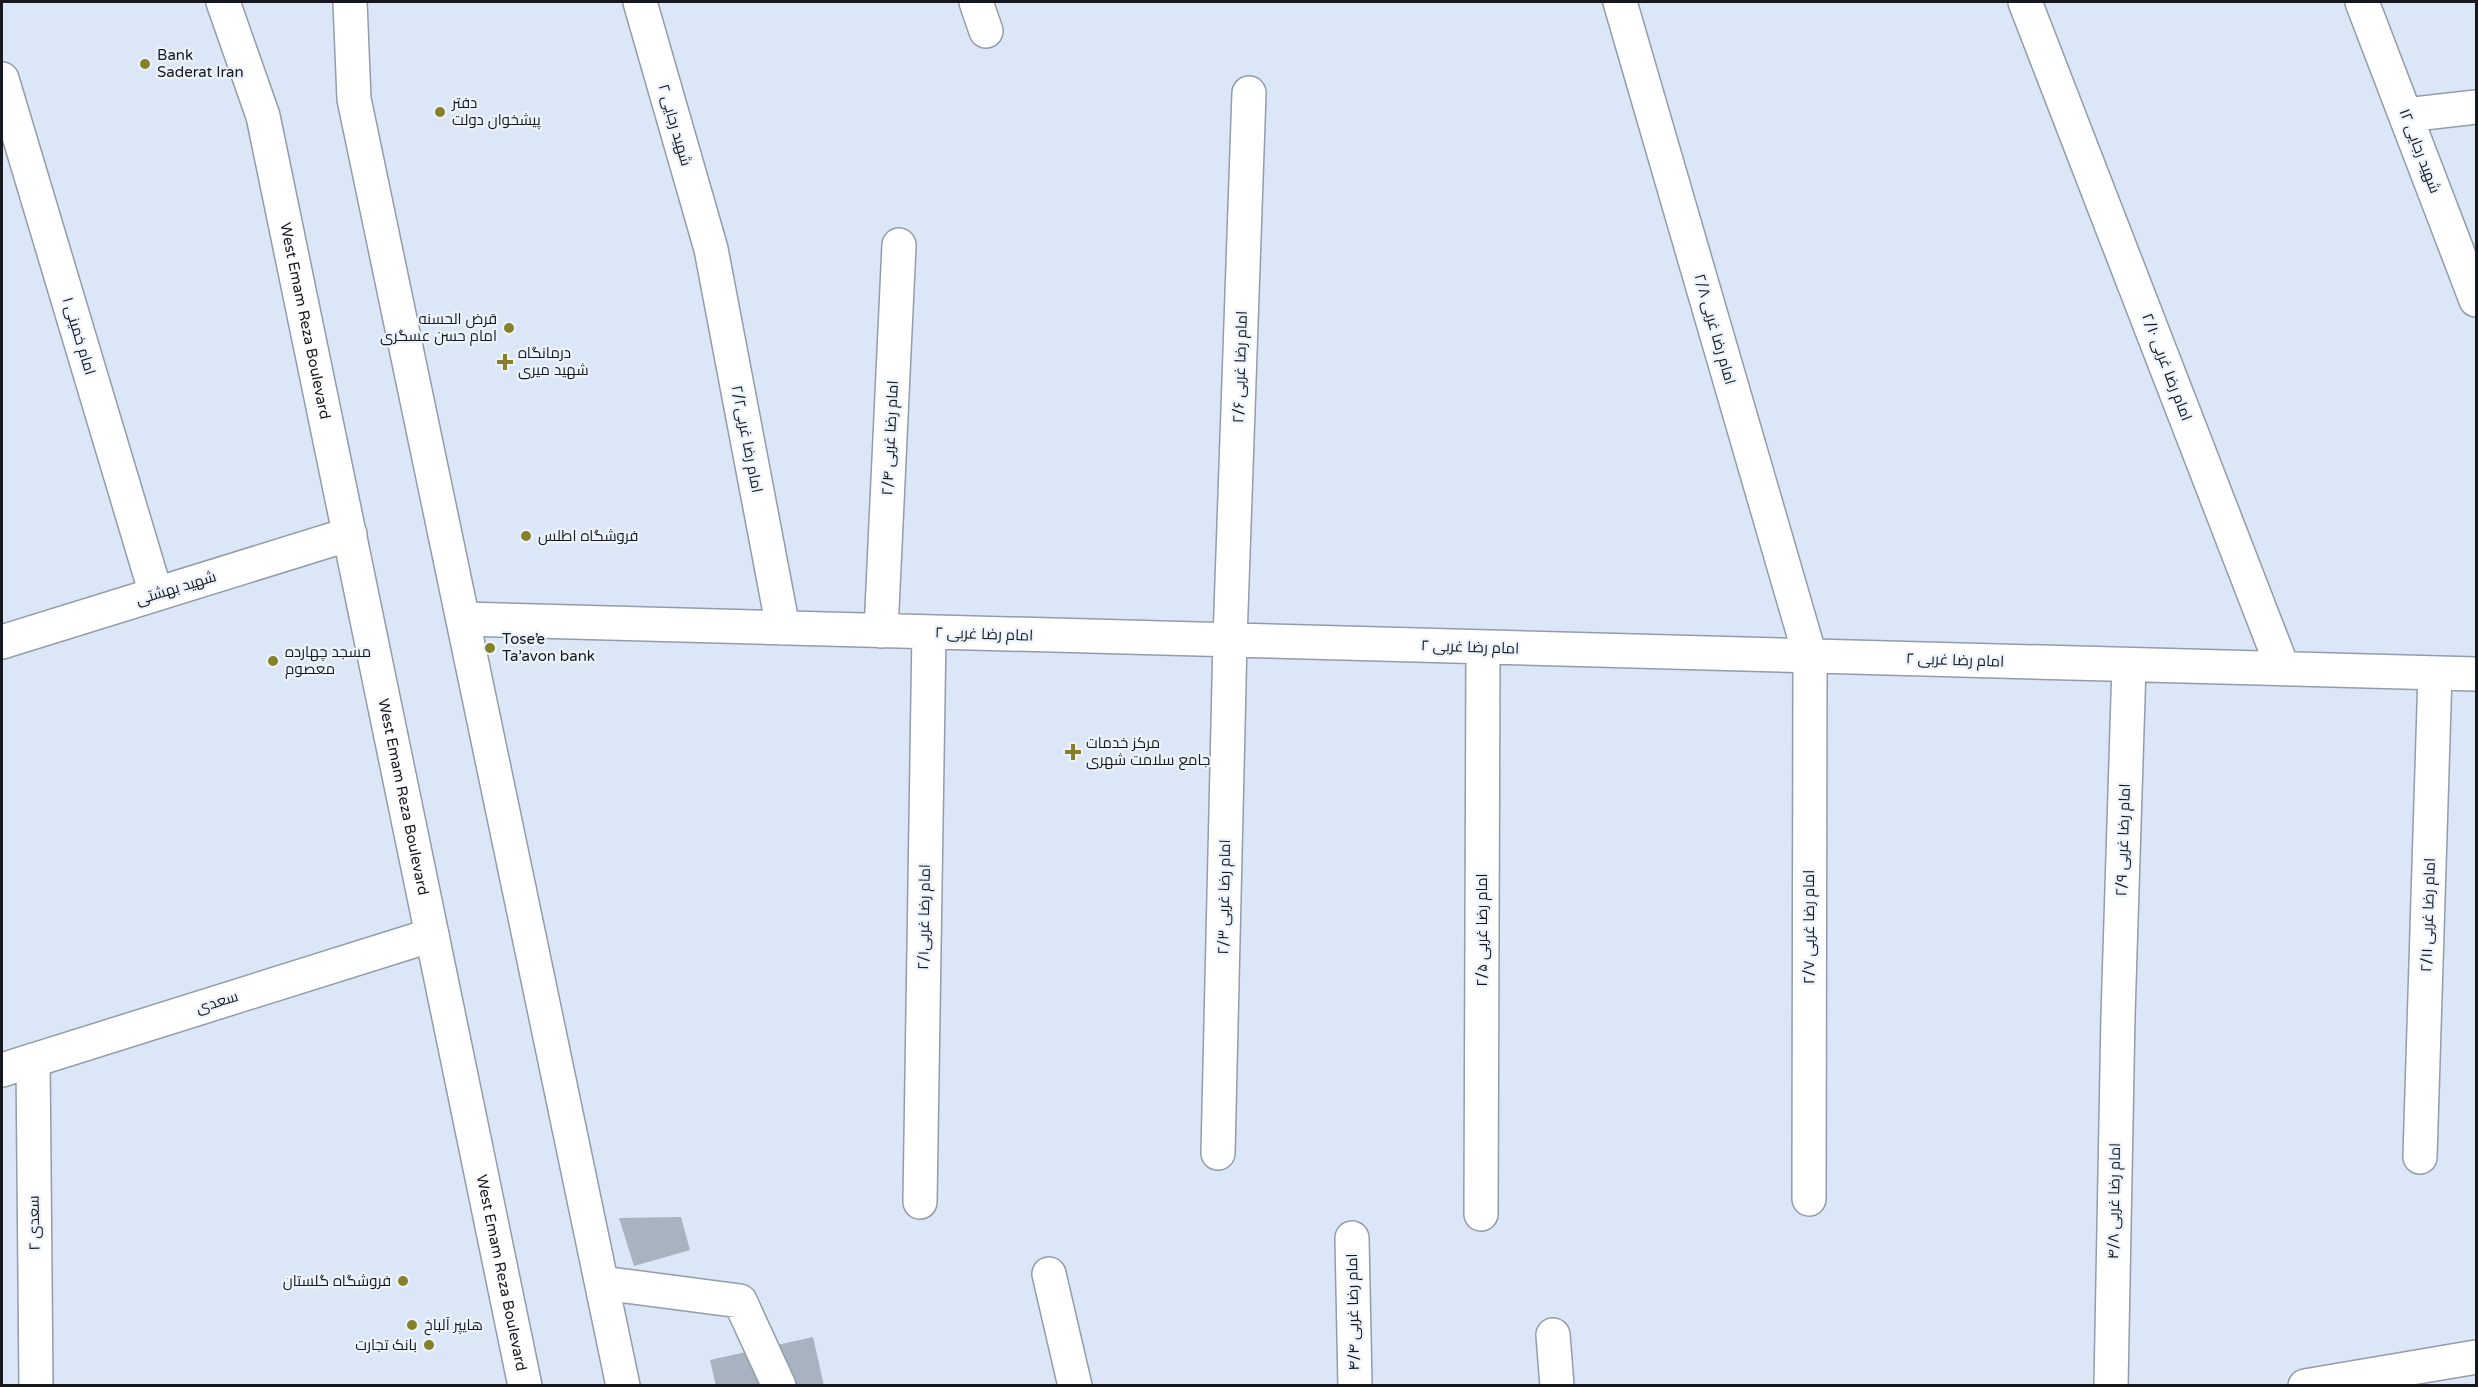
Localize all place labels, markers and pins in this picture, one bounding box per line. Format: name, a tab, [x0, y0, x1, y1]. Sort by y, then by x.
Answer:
place label: Bank Saderat Iran	[157, 46, 244, 81]
marker: Bank Saderat Iran	[138, 57, 152, 71]
place label: دفتر پیشخوان دولت	[451, 94, 541, 130]
marker: دفتر پیشخوان دولت	[433, 105, 447, 119]
place label: قرض الحسنه امام حسن عسگری	[380, 310, 497, 346]
marker: قرض الحسنه امام حسن عسگری	[502, 321, 516, 335]
place label: درمانگاه شهید میری	[518, 344, 589, 380]
marker: درمانگاه شهید میری	[496, 353, 514, 371]
place label: فروشگاه اطلس	[538, 527, 638, 546]
marker: فروشگاه اطلس	[519, 529, 533, 543]
place label: Tose’e Ta’avon bank	[502, 630, 595, 665]
marker: Tose’e Ta’avon bank	[483, 641, 497, 655]
place label: مسجد چهارده معصوم	[285, 643, 371, 679]
marker: مسجد چهارده معصوم	[266, 654, 280, 668]
place label: مرکز خدمات جامع سلامت شهری	[1086, 734, 1210, 771]
marker: مرکز خدمات جامع سلامت شهری	[1064, 743, 1082, 761]
place label: فروشگاه گلستان	[283, 1272, 391, 1291]
marker: فروشگاه گلستان	[396, 1274, 410, 1288]
place label: هایپر آلباخ	[424, 1316, 483, 1336]
marker: هایپر آلباخ	[405, 1318, 419, 1332]
place label: بانک تجارت	[355, 1336, 417, 1354]
marker: بانک تجارت	[422, 1338, 436, 1352]

